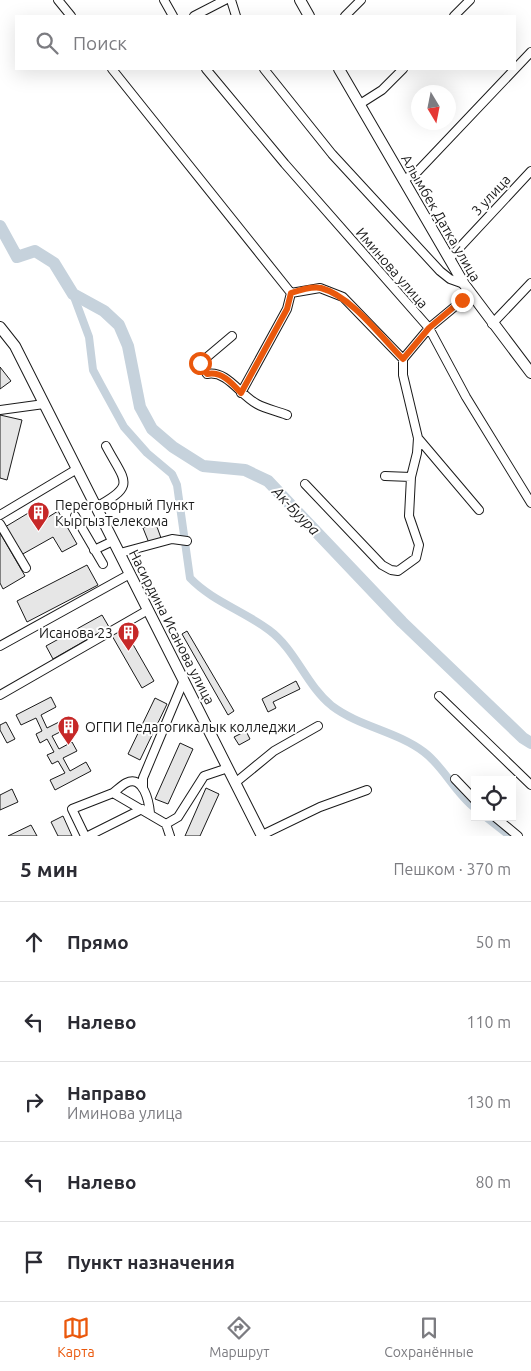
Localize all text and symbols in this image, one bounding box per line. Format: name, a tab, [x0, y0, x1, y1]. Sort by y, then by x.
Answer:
search box	[15, 15, 516, 70]
icon: search	[33, 29, 61, 57]
text: Поиск	[73, 32, 127, 54]
north arrow	[411, 85, 456, 130]
street label: Алымбек Датка улица	[398, 152, 484, 284]
street label: 3 улица	[468, 171, 514, 219]
street label: Иминова улица	[353, 225, 431, 311]
route end	[451, 289, 474, 312]
route start	[189, 352, 212, 375]
water label: Ак-Буура	[268, 482, 324, 538]
place label: Переговорный Пункт КыргызТелекома	[55, 497, 194, 529]
building icon: Переговорный Пункт КыргызТелекома	[27, 501, 51, 532]
street label: Насирдина Исанова улица	[126, 547, 218, 707]
building icon: Исанова 23	[117, 621, 141, 652]
place label: Исанова 23	[39, 625, 113, 641]
building icon: ОГПИ Педагогикалык колледжи	[57, 715, 81, 746]
place label: ОГПИ Педагогикалык колледжи	[85, 719, 296, 735]
map controls	[471, 776, 516, 821]
button: locate	[471, 776, 516, 821]
text: 5 мин	[20, 857, 78, 881]
text: Пешком · 370 m	[393, 860, 511, 878]
icon: ahead	[20, 928, 48, 956]
text: Прямо	[67, 931, 129, 953]
text: 50 m	[475, 933, 511, 951]
icon: left	[20, 1008, 48, 1036]
text: Налево	[67, 1011, 136, 1033]
text: 110 m	[466, 1013, 511, 1031]
text: Направо	[67, 1082, 147, 1104]
icon: right	[20, 1088, 48, 1116]
text: 130 m	[466, 1093, 511, 1111]
text: Иминова улица	[67, 1104, 183, 1122]
icon: left	[20, 1168, 48, 1196]
text: Налево	[67, 1171, 136, 1193]
text: 80 m	[475, 1173, 511, 1191]
icon: arrive	[20, 1248, 48, 1276]
text: Пункт назначения	[67, 1251, 235, 1273]
tab: Карта	[57, 1314, 95, 1360]
tab: Маршрут	[209, 1314, 270, 1360]
tab: Сохранённые	[384, 1314, 474, 1360]

